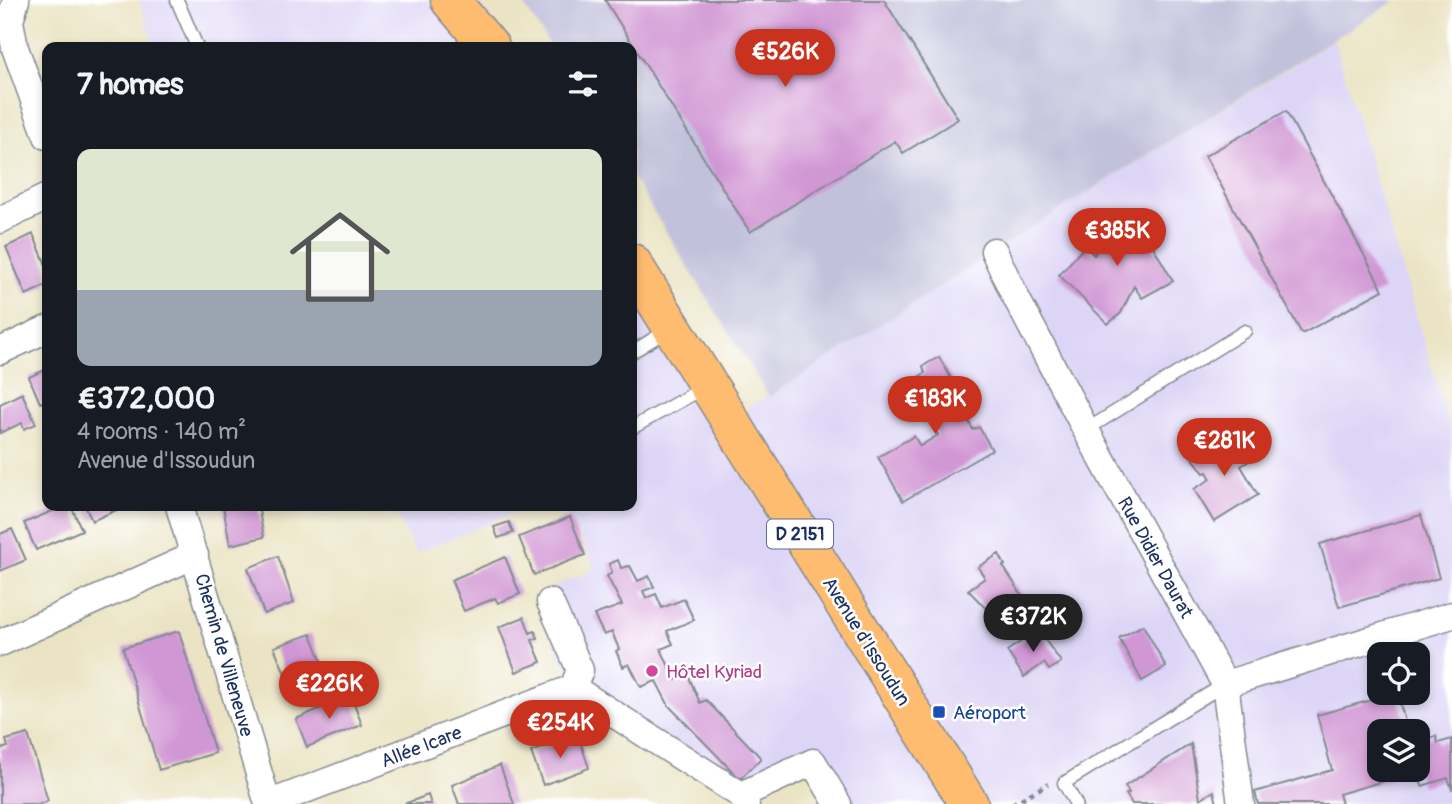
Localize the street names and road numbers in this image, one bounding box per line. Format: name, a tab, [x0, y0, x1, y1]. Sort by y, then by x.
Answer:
street label: Rue Didier Daurat	[1112, 493, 1198, 623]
road number: D 2151	[767, 520, 833, 548]
street label: Chemin de Villeneuve	[189, 571, 259, 740]
street label: Avenue d'Issoudun	[817, 573, 915, 710]
street label: Allée Icare	[378, 720, 466, 773]

